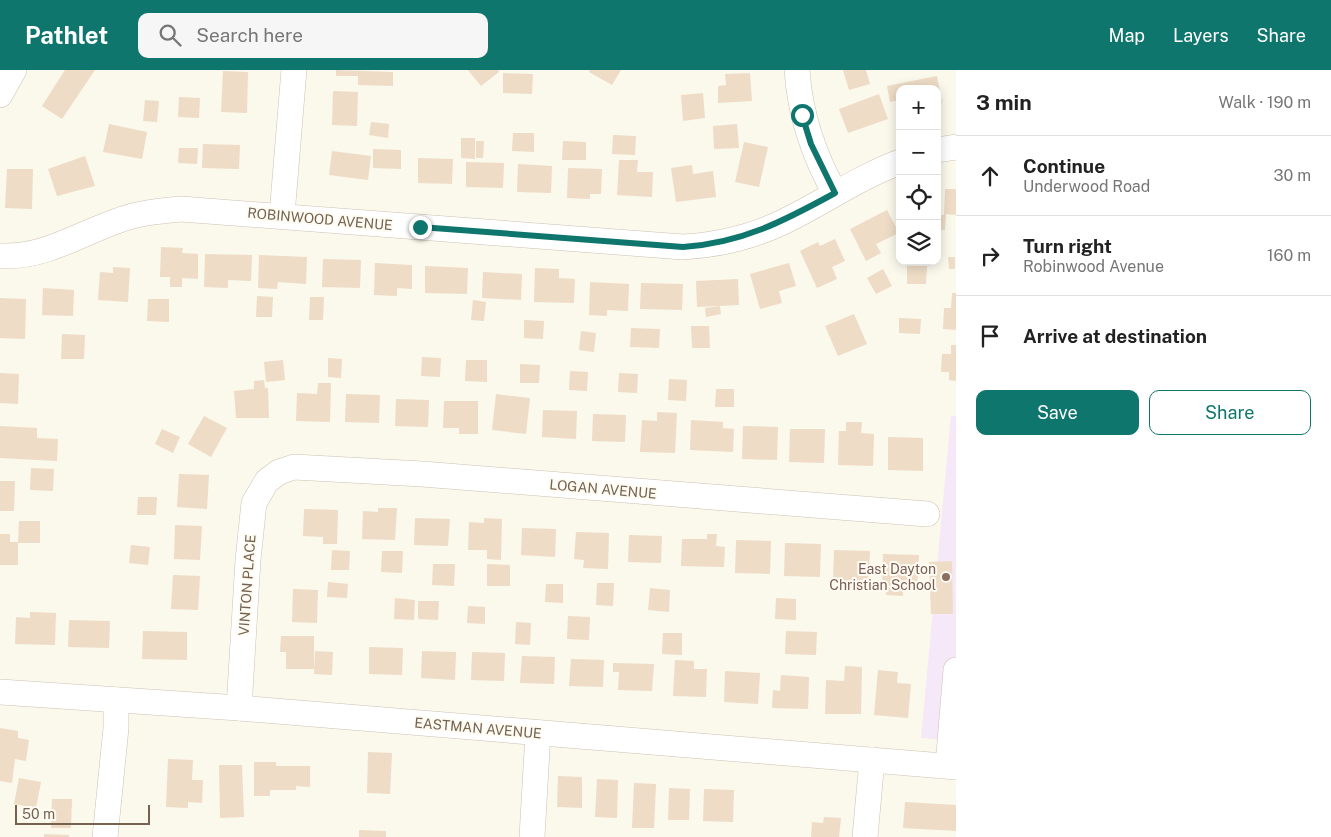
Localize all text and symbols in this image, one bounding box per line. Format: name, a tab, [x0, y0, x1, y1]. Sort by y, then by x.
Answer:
search box	[138, 13, 488, 58]
text: Pathlet	[25, 21, 108, 49]
icon: search	[156, 21, 184, 49]
text: Search here	[196, 24, 303, 46]
text: Map	[1109, 25, 1145, 46]
text: Layers	[1173, 25, 1229, 46]
text: Share	[1257, 25, 1306, 46]
map controls	[896, 85, 941, 265]
button: +	[896, 85, 941, 130]
text: 3 min	[976, 90, 1032, 115]
text: Walk · 190 m	[1219, 93, 1311, 112]
route start	[791, 104, 814, 127]
button: −	[896, 130, 941, 175]
text: Continue	[1023, 155, 1105, 177]
icon: ahead	[976, 162, 1004, 190]
text: 30 m	[1274, 166, 1311, 185]
button: locate	[896, 175, 941, 220]
text: Underwood Road	[1023, 177, 1150, 196]
street label: ROBINWOOD AVENUE	[247, 205, 393, 233]
route end	[409, 216, 432, 239]
button: layers	[896, 220, 941, 265]
text: Turn right	[1023, 235, 1112, 257]
icon: right	[976, 242, 1004, 270]
text: 160 m	[1267, 246, 1311, 265]
text: Robinwood Avenue	[1023, 257, 1164, 276]
icon: arrive	[976, 322, 1004, 350]
text: Arrive at destination	[1023, 325, 1207, 347]
button: Save	[976, 390, 1139, 435]
button: Share	[1149, 390, 1311, 435]
street label: LOGAN AVENUE	[549, 476, 657, 502]
street label: VINTON PLACE	[235, 534, 259, 636]
place label: East Dayton Christian School	[829, 561, 936, 593]
marker: East Dayton Christian School	[940, 571, 952, 583]
street label: EASTMAN AVENUE	[414, 714, 542, 742]
scale bar	[15, 802, 150, 825]
text: 50 m	[22, 806, 55, 822]

